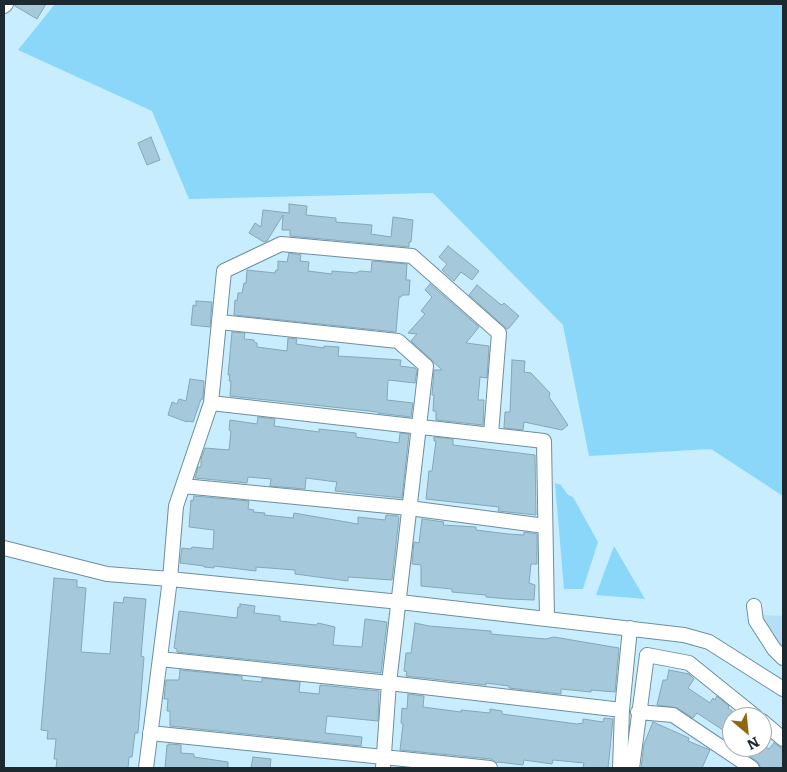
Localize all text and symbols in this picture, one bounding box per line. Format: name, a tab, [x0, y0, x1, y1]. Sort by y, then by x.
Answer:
north arrow	[722, 707, 772, 757]
text: N	[744, 733, 763, 756]

